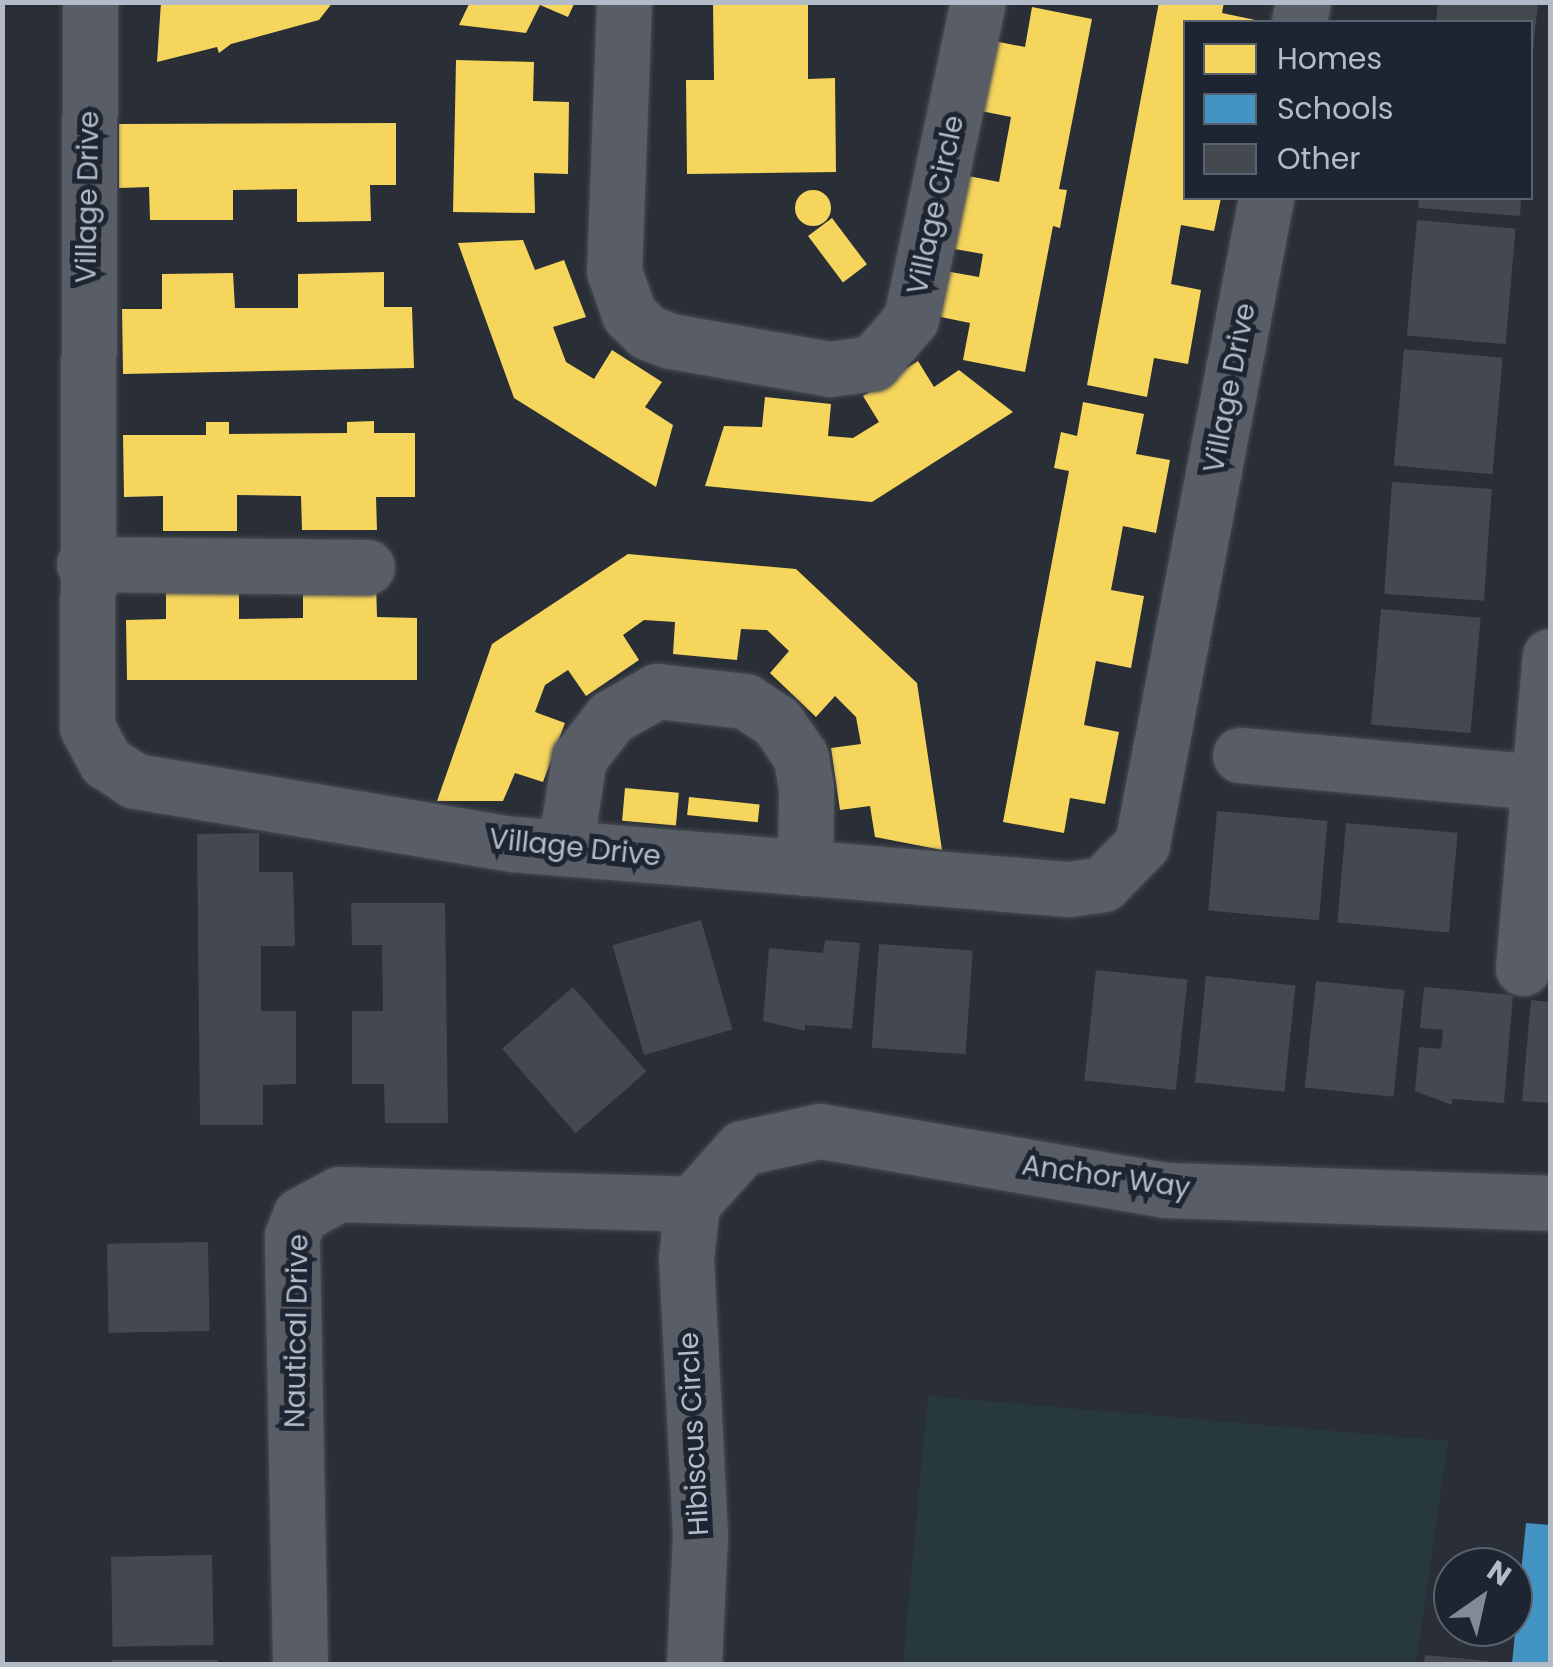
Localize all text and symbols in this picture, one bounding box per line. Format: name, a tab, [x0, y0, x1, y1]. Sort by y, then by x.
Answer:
legend	[1183, 20, 1533, 200]
text: Homes	[1277, 37, 1382, 80]
text: Schools	[1277, 87, 1393, 130]
street label: Village Drive	[70, 110, 106, 284]
street label: Village Circle	[901, 112, 971, 298]
text: Other	[1277, 137, 1361, 180]
street label: Village Drive	[1197, 300, 1263, 476]
street label: Village Drive	[487, 822, 663, 874]
street label: Anchor Way	[1020, 1149, 1192, 1205]
street label: Nautical Drive	[279, 1234, 315, 1428]
street label: Hibiscus Circle	[672, 1331, 716, 1537]
north arrow	[1433, 1547, 1533, 1647]
text: N	[1479, 1551, 1519, 1595]

